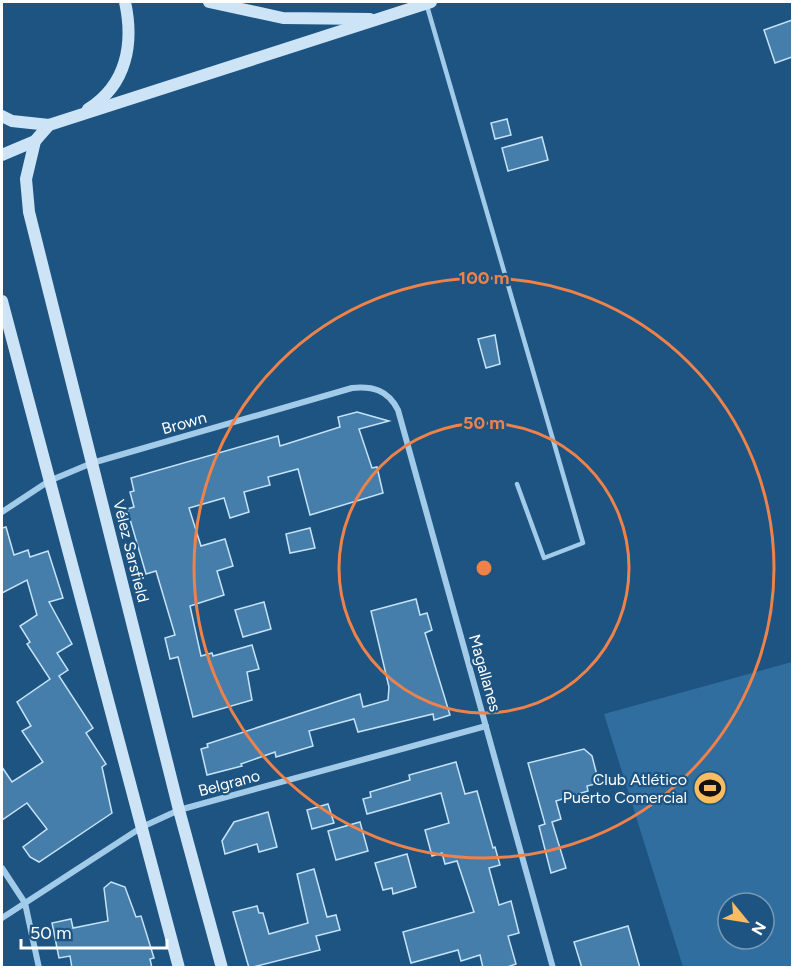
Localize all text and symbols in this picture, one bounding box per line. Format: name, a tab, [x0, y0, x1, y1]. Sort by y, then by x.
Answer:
text: 100 m	[459, 267, 509, 289]
street label: Brown	[159, 408, 209, 438]
text: 50 m	[463, 412, 505, 434]
street label: Vélez Sarsfield	[109, 498, 153, 604]
centre of rings	[474, 558, 494, 578]
street label: Magallanes	[465, 632, 505, 714]
street label: Belgrano	[196, 766, 262, 800]
place label: Club Atlético Puerto Comercial	[563, 770, 687, 807]
sports icon: Club Atlético Puerto Comercial	[692, 770, 728, 806]
north arrow	[716, 891, 776, 951]
scale bar	[21, 912, 166, 950]
text: N	[747, 918, 770, 938]
text: 50 m	[30, 922, 72, 944]

